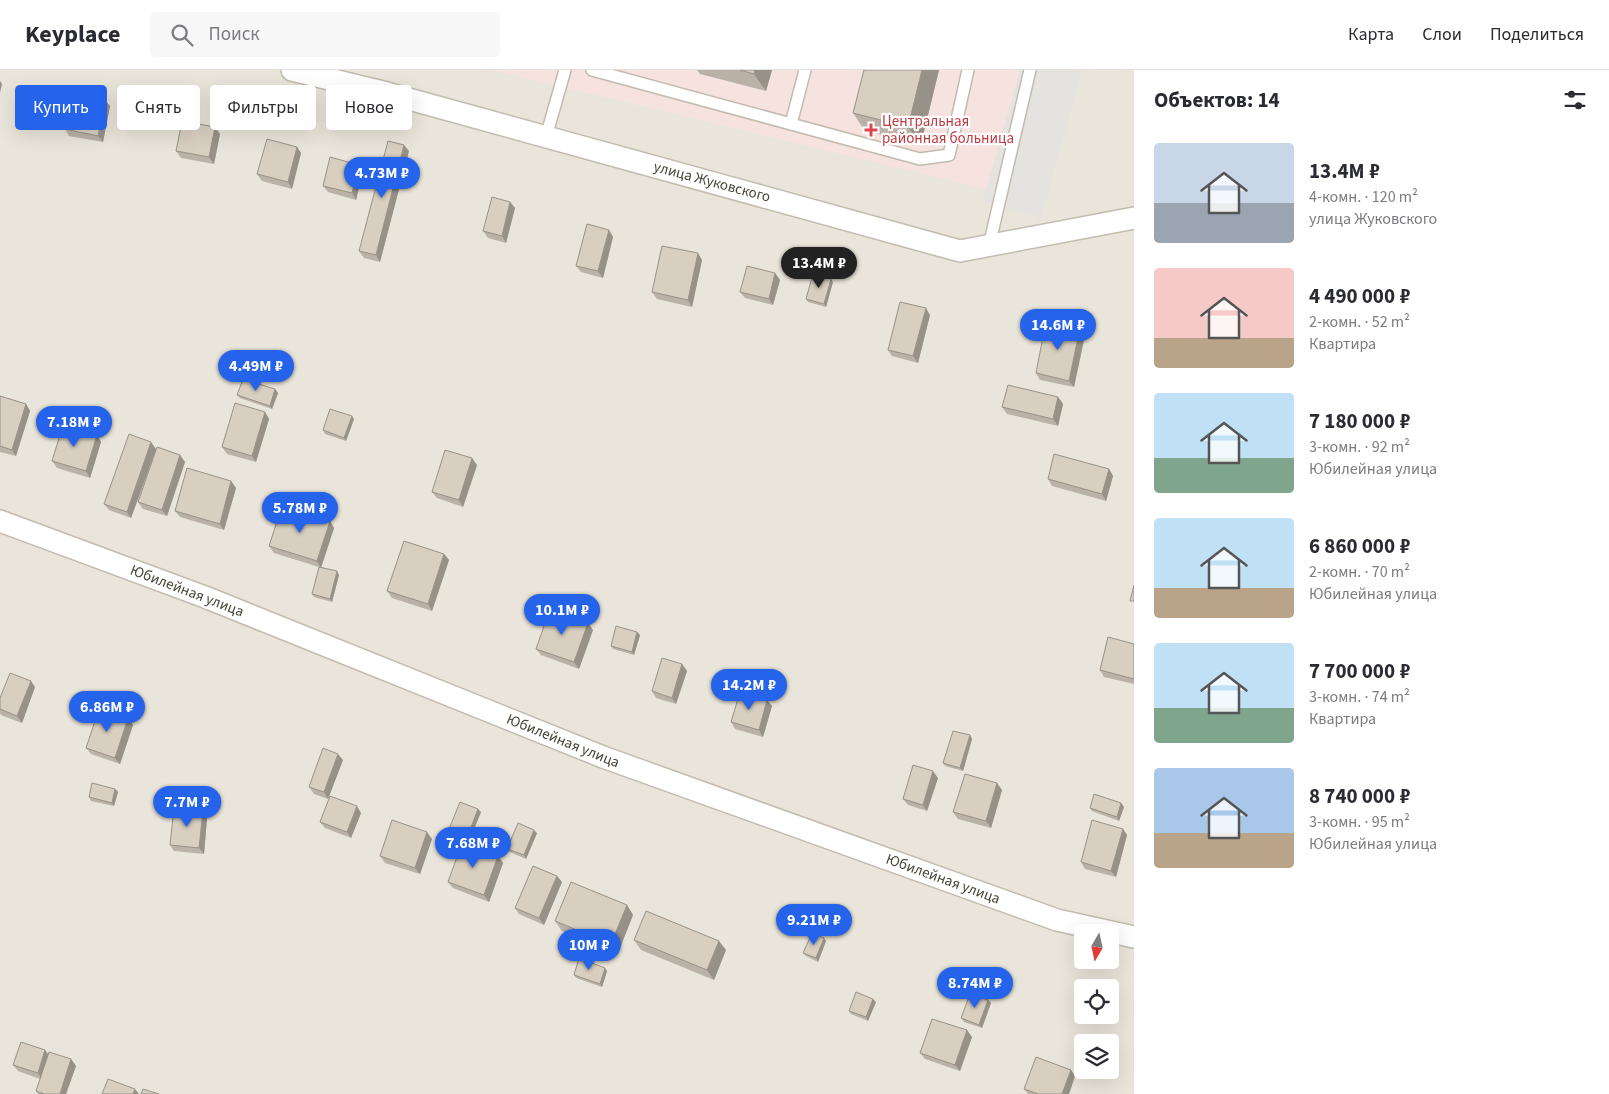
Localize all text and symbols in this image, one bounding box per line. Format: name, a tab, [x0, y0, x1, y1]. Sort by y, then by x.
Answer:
search box	[150, 12, 500, 57]
text: Keyplace	[25, 17, 120, 52]
icon: search	[168, 21, 196, 49]
text: Поиск	[208, 21, 260, 48]
text: Карта	[1348, 22, 1394, 47]
text: Слои	[1422, 22, 1462, 47]
text: Поделиться	[1490, 22, 1584, 47]
chip: Купить	[15, 85, 107, 130]
chip: Снять	[117, 85, 200, 130]
chip: Фильтры	[210, 85, 316, 130]
chip: Новое	[326, 85, 412, 130]
text: Объектов: 14	[1154, 85, 1280, 115]
icon: filters	[1561, 86, 1589, 114]
place label: Центральная районная больница	[882, 111, 1014, 149]
marker: Центральная районная больница	[864, 123, 878, 137]
pin: 4.73M ₽	[336, 156, 428, 199]
street label: улица Жуковского	[651, 156, 773, 208]
text: 13.4M ₽	[1309, 156, 1380, 186]
text: 4.73M ₽	[355, 162, 409, 184]
icon: home	[1194, 163, 1254, 223]
text: 4-комн. · 120 m²	[1309, 186, 1418, 208]
text: улица Жуковского	[1309, 208, 1437, 230]
pin: 13.4M ₽	[773, 246, 865, 289]
text: 13.4M ₽	[792, 252, 846, 274]
text: 4 490 000 ₽	[1309, 281, 1410, 311]
icon: home	[1194, 288, 1254, 348]
pin: 14.6M ₽	[1012, 308, 1104, 351]
text: 2-комн. · 52 m²	[1309, 311, 1410, 333]
text: 14.6M ₽	[1031, 314, 1085, 336]
text: Квартира	[1309, 333, 1376, 355]
pin: 4.49M ₽	[210, 350, 302, 392]
text: 4.49M ₽	[229, 355, 283, 377]
pin: 7.18M ₽	[28, 406, 120, 448]
text: 7 180 000 ₽	[1309, 406, 1410, 436]
text: 7.18M ₽	[47, 411, 101, 433]
icon: home	[1194, 413, 1254, 473]
text: 3-комн. · 92 m²	[1309, 436, 1410, 458]
text: Юбилейная улица	[1309, 458, 1437, 480]
pin: 5.78M ₽	[254, 492, 346, 534]
text: 5.78M ₽	[273, 497, 327, 519]
text: 6 860 000 ₽	[1309, 531, 1410, 561]
icon: home	[1194, 538, 1254, 598]
street label: Юбилейная улица	[127, 560, 247, 622]
text: 2-комн. · 70 m²	[1309, 561, 1410, 583]
text: Юбилейная улица	[1309, 583, 1437, 605]
pin: 10.1M ₽	[516, 594, 608, 636]
text: 10.1M ₽	[535, 599, 589, 621]
text: 7 700 000 ₽	[1309, 656, 1410, 686]
icon: home	[1194, 663, 1254, 723]
pin: 14.2M ₽	[703, 668, 795, 711]
text: 14.2M ₽	[722, 674, 776, 696]
text: 3-комн. · 74 m²	[1309, 686, 1410, 708]
pin: 6.86M ₽	[61, 690, 153, 733]
text: 6.86M ₽	[80, 696, 134, 718]
text: Квартира	[1309, 708, 1376, 730]
street label: Юбилейная улица	[503, 709, 623, 773]
text: 8 740 000 ₽	[1309, 781, 1410, 811]
pin: 7.7M ₽	[146, 786, 228, 828]
icon: home	[1194, 788, 1254, 848]
text: 7.7M ₽	[164, 791, 210, 813]
text: 3-комн. · 95 m²	[1309, 811, 1410, 833]
pin: 7.68M ₽	[427, 826, 519, 869]
text: 7.68M ₽	[446, 832, 500, 854]
text: Юбилейная улица	[1309, 833, 1437, 855]
street label: Юбилейная улица	[883, 849, 1003, 909]
pin: 9.21M ₽	[768, 904, 860, 946]
text: 9.21M ₽	[787, 909, 841, 931]
north arrow	[1074, 924, 1119, 969]
map controls	[1074, 924, 1119, 1079]
pin: 10M ₽	[554, 928, 624, 971]
text: 10M ₽	[569, 934, 609, 956]
pin: 8.74M ₽	[929, 966, 1021, 1009]
text: 8.74M ₽	[948, 972, 1002, 994]
button: locate	[1074, 979, 1119, 1024]
button: layers	[1074, 1034, 1119, 1079]

